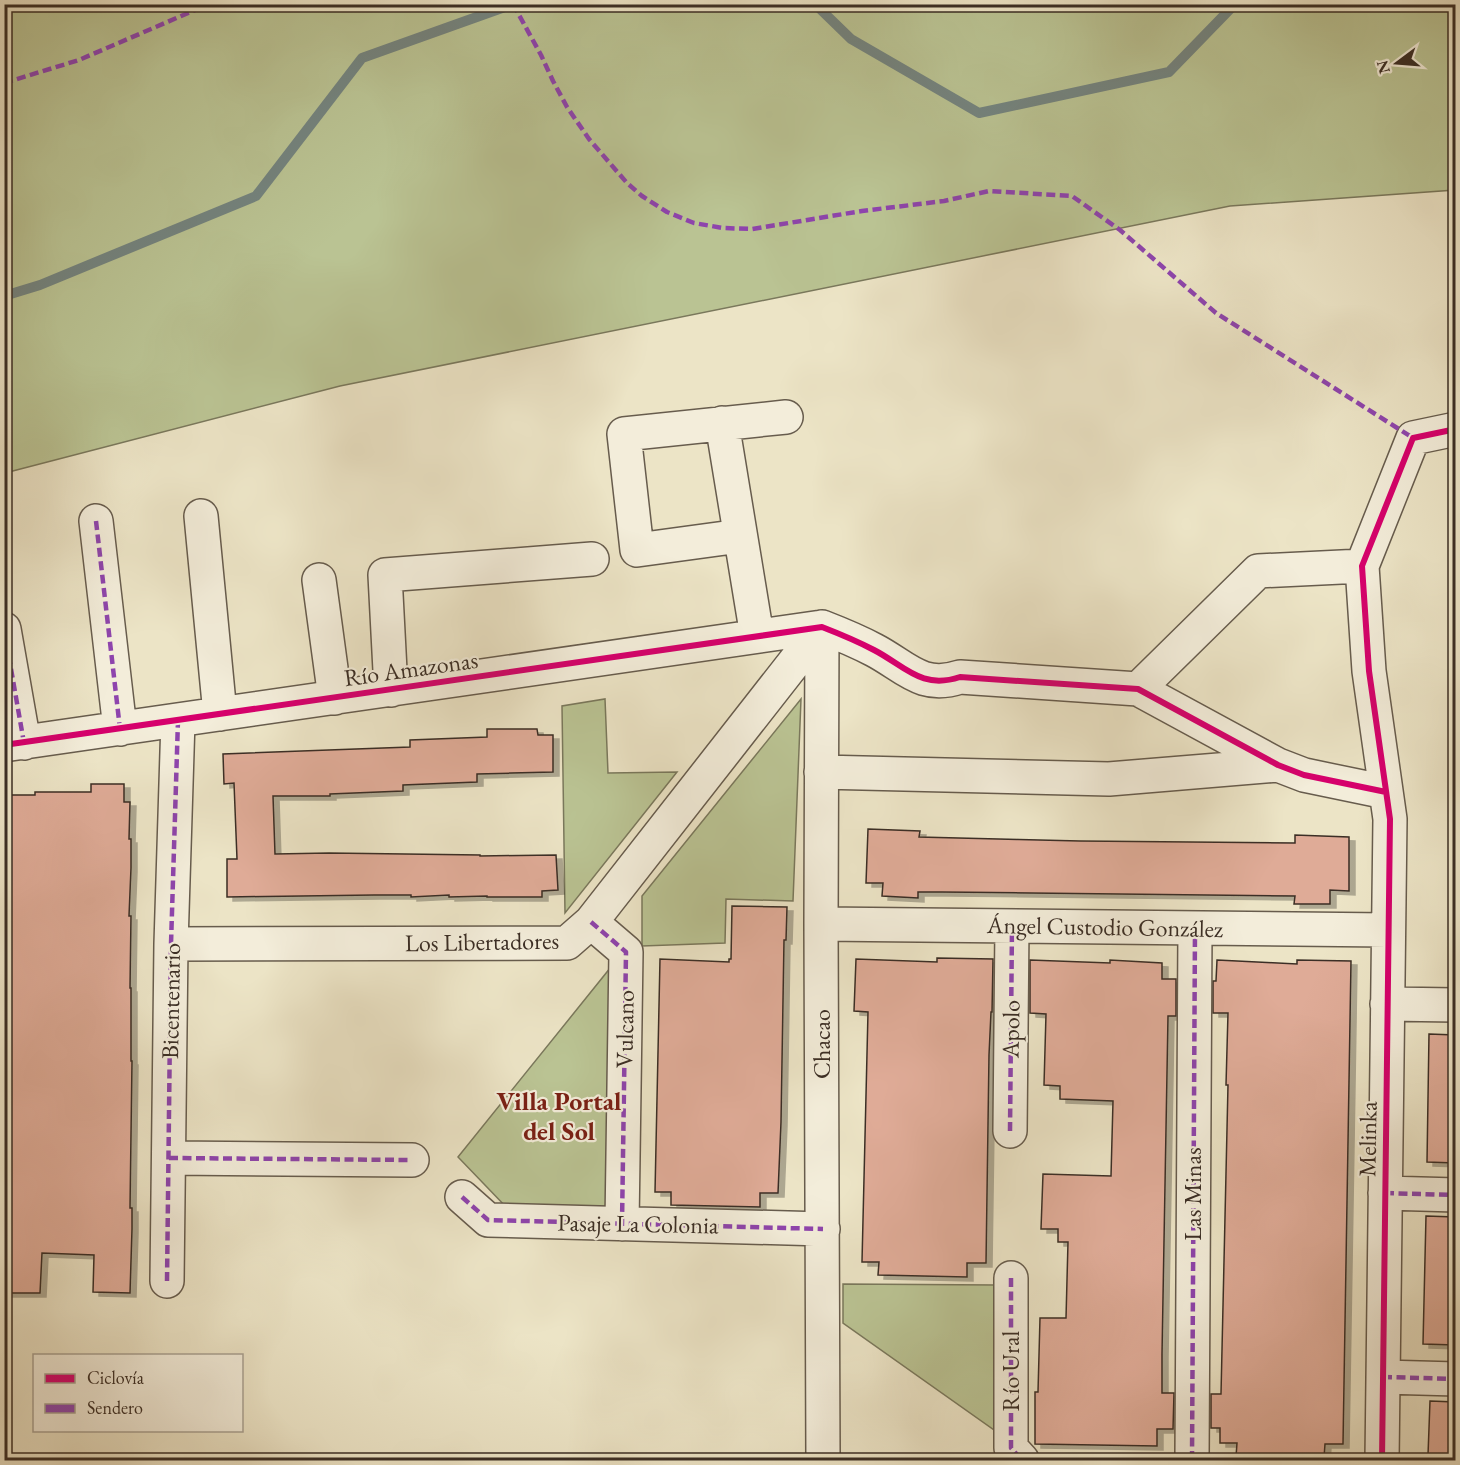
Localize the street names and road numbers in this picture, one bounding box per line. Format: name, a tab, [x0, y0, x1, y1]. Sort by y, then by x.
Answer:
street label: Río Amazonas	[342, 644, 480, 693]
street label: Ángel Custodio González	[986, 909, 1223, 944]
street label: Los Libertadores	[405, 925, 559, 958]
street label: Bicentenario	[154, 943, 187, 1059]
street label: Vulcano	[608, 990, 641, 1068]
street label: Apolo	[994, 999, 1027, 1059]
street label: Chacao	[806, 1009, 837, 1079]
street label: Melinka	[1351, 1100, 1384, 1177]
street label: Las Minas	[1177, 1147, 1208, 1241]
street label: Pasaje La Colonia	[557, 1207, 719, 1240]
street label: Río Ural	[995, 1330, 1026, 1411]

